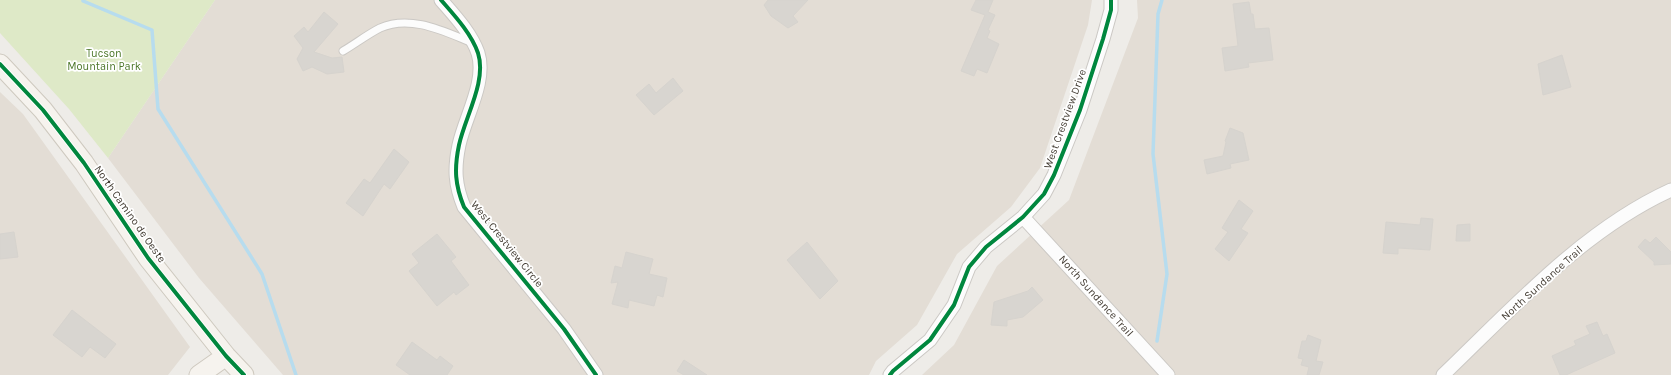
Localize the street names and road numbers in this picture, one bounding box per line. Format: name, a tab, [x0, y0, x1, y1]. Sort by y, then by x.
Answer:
street label: West Crestview Drive	[1041, 67, 1089, 170]
street label: North Camino de Oeste	[92, 163, 169, 265]
street label: West Crestview Circle	[468, 198, 546, 290]
street label: North Sundance Trail	[1499, 243, 1585, 323]
street label: North Sundance Trail	[1056, 253, 1136, 339]

